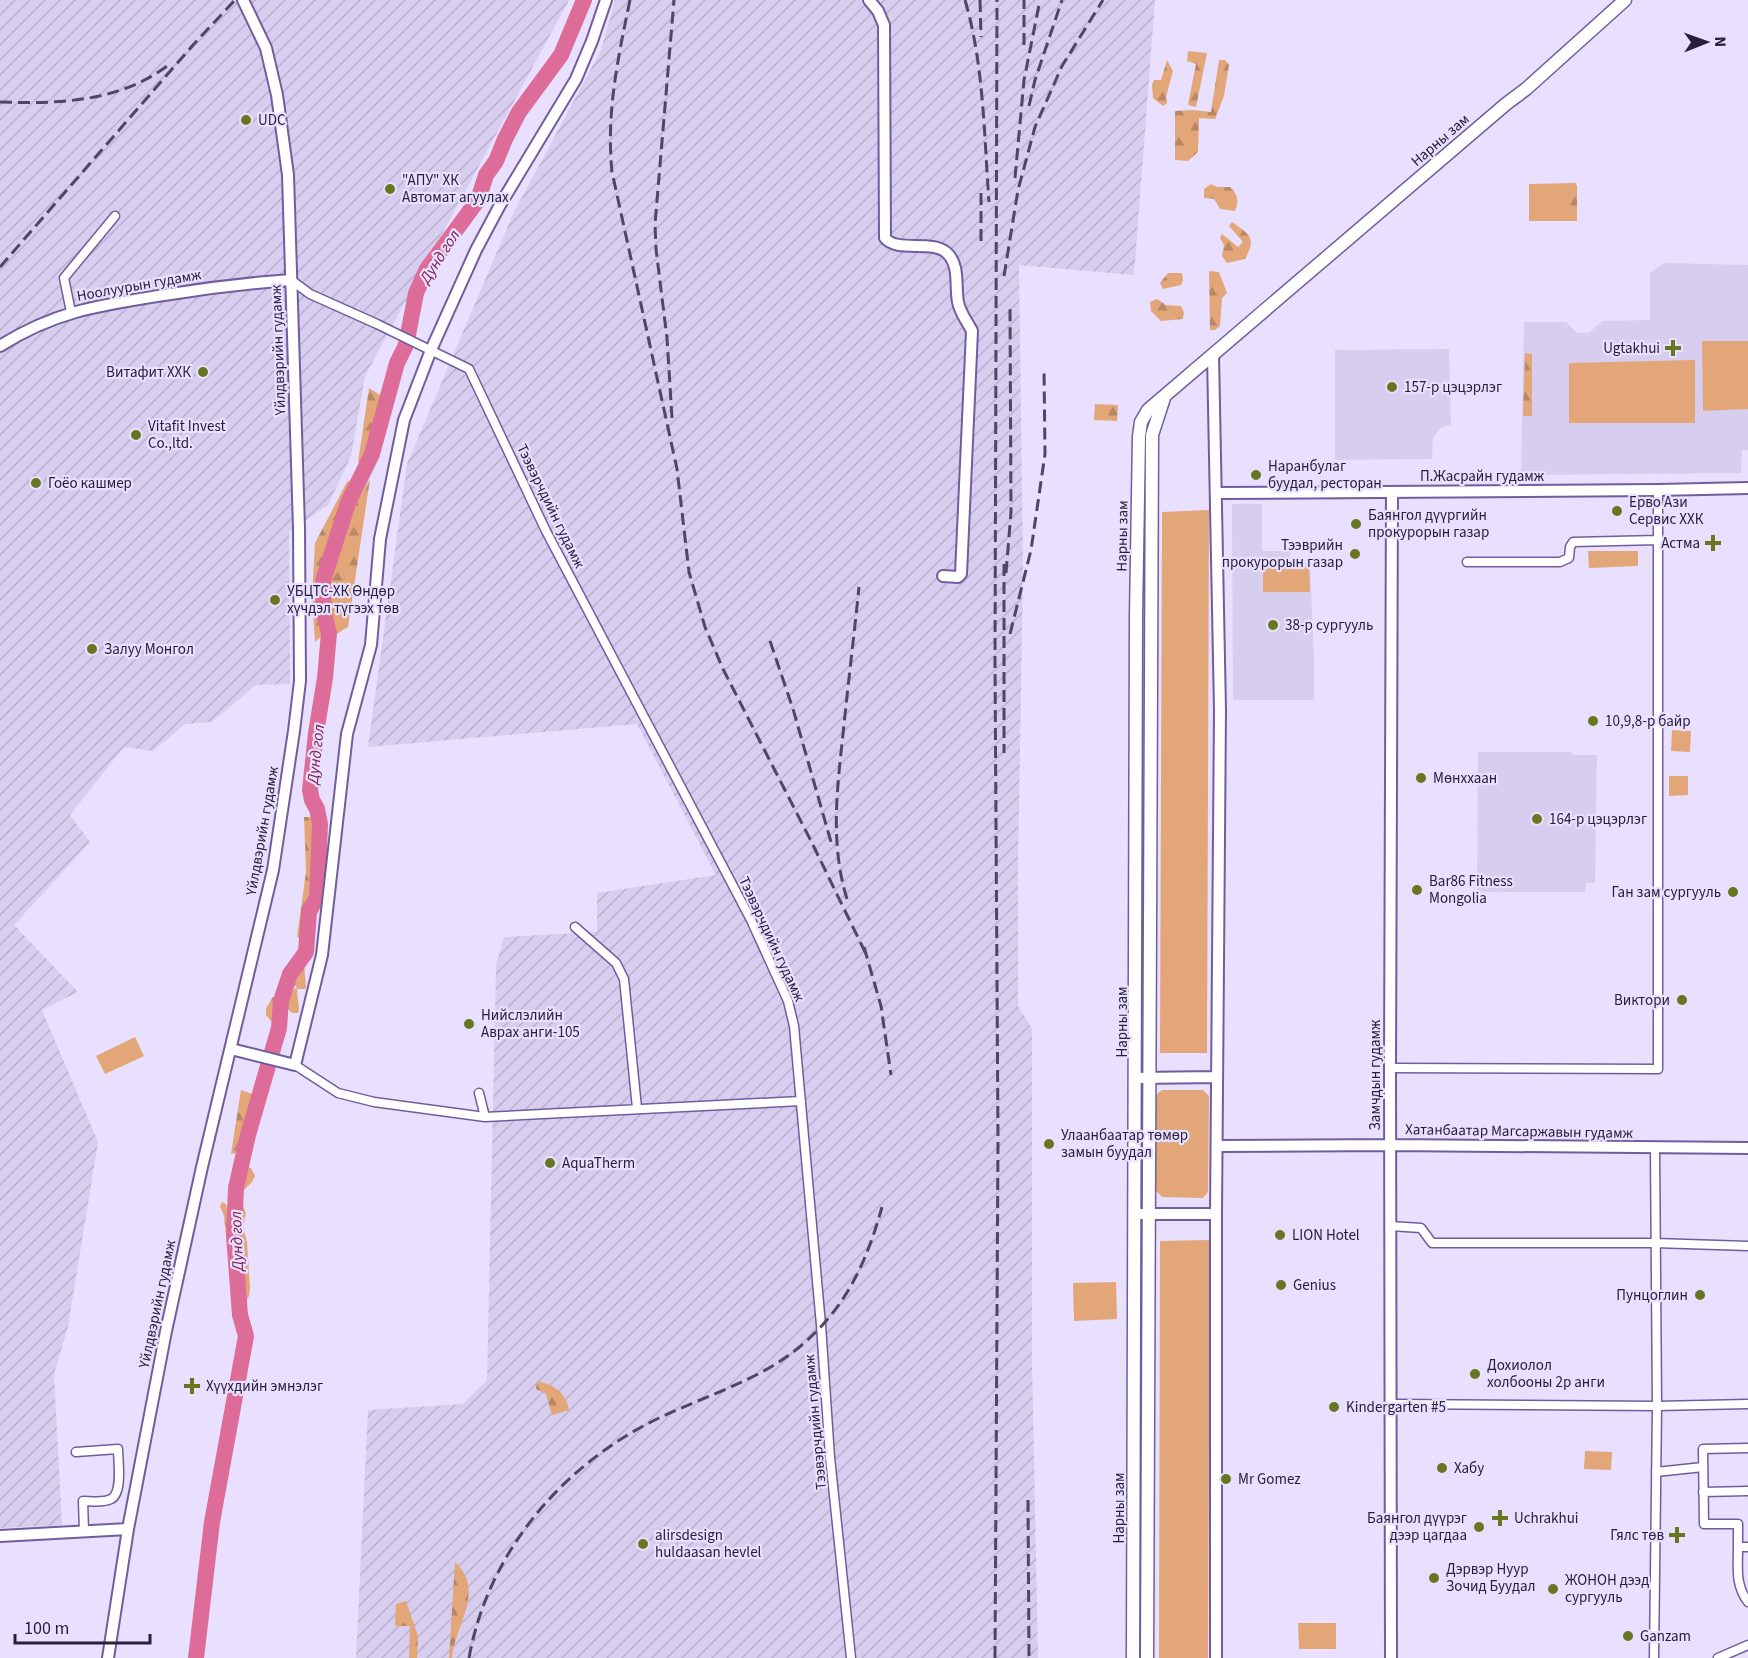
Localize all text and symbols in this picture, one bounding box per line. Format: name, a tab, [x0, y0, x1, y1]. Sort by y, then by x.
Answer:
north arrow	[1676, 12, 1736, 72]
text: N	[1709, 36, 1731, 47]
street label: Нарны зам	[1407, 109, 1474, 172]
place label: UDC	[258, 110, 286, 131]
marker: UDC	[239, 113, 253, 127]
place label: "АПУ" ХК Автомат агуулах	[402, 170, 509, 208]
marker: "АПУ" ХК Автомат агуулах	[383, 182, 397, 196]
water label: Дунд гол	[414, 225, 465, 289]
street label: Ноолуурын гудамж	[75, 264, 204, 307]
street label: Yйлдвэрийн гудамж	[266, 284, 291, 417]
place label: Ugtakhui	[1603, 338, 1660, 359]
marker: Ugtakhui	[1664, 339, 1682, 357]
place label: Витафит ХХК	[106, 362, 191, 383]
marker: Витафит ХХК	[196, 365, 210, 379]
place label: 157-р цэцэрлэг	[1404, 377, 1502, 398]
marker: 157-р цэцэрлэг	[1385, 380, 1399, 394]
place label: Vitafit Invest Co.,ltd.	[148, 416, 225, 454]
marker: Vitafit Invest Co.,ltd.	[129, 428, 143, 442]
street label: Тээвэрчдийн гудамж	[511, 441, 590, 572]
place label: Наранбулаг буудал, ресторан	[1268, 456, 1382, 494]
street label: П.Жасрайн гудамж	[1420, 466, 1545, 487]
marker: Наранбулаг буудал, ресторан	[1249, 468, 1263, 482]
place label: Гоёо кашмер	[48, 473, 132, 494]
marker: Гоёо кашмер	[29, 476, 43, 490]
place label: Ерво Ази Сервис ХХК	[1629, 492, 1704, 530]
street label: Нарны зам	[1111, 500, 1134, 572]
marker: Ерво Ази Сервис ХХК	[1610, 504, 1624, 518]
place label: Баянгол дүүргийн прокурорын газар	[1368, 505, 1489, 543]
marker: Баянгол дүүргийн прокурорын газар	[1349, 517, 1363, 531]
place label: Астма	[1661, 533, 1700, 554]
marker: Астма	[1704, 534, 1722, 552]
place label: Тээврийн прокурорын газар	[1222, 535, 1343, 573]
marker: Тээврийн прокурорын газар	[1348, 547, 1362, 561]
place label: УБЦТС-ХК Өндөр хүчдэл түгээх төв	[287, 581, 400, 619]
marker: УБЦТС-ХК Өндөр хүчдэл түгээх төв	[268, 593, 282, 607]
place label: 38-р сургууль	[1285, 615, 1373, 636]
marker: 38-р сургууль	[1266, 618, 1280, 632]
place label: Залуу Монгол	[104, 639, 194, 660]
marker: Залуу Монгол	[85, 642, 99, 656]
place label: 10,9,8-р байр	[1605, 711, 1691, 732]
marker: 10,9,8-р байр	[1586, 714, 1600, 728]
water label: Дунд гол	[302, 723, 330, 786]
street label: Yйлдвэрийн гудамж	[241, 764, 284, 898]
place label: Мөнххаан	[1433, 768, 1497, 789]
marker: Мөнххаан	[1414, 771, 1428, 785]
place label: 164-р цэцэрлэг	[1549, 809, 1647, 830]
marker: 164-р цэцэрлэг	[1530, 812, 1544, 826]
place label: Bar86 Fitness Mongolia	[1429, 871, 1513, 909]
street label: Тээвэрчдийн гудамж	[733, 873, 810, 1006]
place label: Ган зам сургууль	[1612, 882, 1721, 903]
marker: Bar86 Fitness Mongolia	[1410, 883, 1424, 897]
marker: Ган зам сургууль	[1726, 885, 1740, 899]
street label: Нарны зам	[1112, 986, 1133, 1058]
place label: Виктори	[1614, 990, 1670, 1011]
marker: Виктори	[1675, 993, 1689, 1007]
place label: Нийслэлийн Аврах анги-105	[481, 1005, 580, 1043]
marker: Нийслэлийн Аврах анги-105	[462, 1017, 476, 1031]
street label: Замчдын гудамж	[1365, 1019, 1386, 1130]
street label: Хатанбаатар Магсаржавын гудамж	[1405, 1119, 1634, 1144]
place label: Улаанбаатар төмөр замын буудал	[1061, 1125, 1188, 1163]
marker: Улаанбаатар төмөр замын буудал	[1042, 1137, 1056, 1151]
place label: AquaTherm	[562, 1153, 635, 1174]
marker: AquaTherm	[543, 1156, 557, 1170]
water label: Дунд гол	[225, 1211, 249, 1272]
place label: LION Hotel	[1292, 1225, 1360, 1246]
marker: LION Hotel	[1273, 1228, 1287, 1242]
street label: Yйлдвэрийн гудамж	[133, 1237, 182, 1371]
place label: Genius	[1293, 1275, 1336, 1296]
marker: Genius	[1274, 1278, 1288, 1292]
place label: Пунцоглин	[1616, 1285, 1688, 1306]
marker: Пунцоглин	[1693, 1288, 1707, 1302]
street label: Тээвэрчдийн гудамж	[799, 1353, 832, 1490]
place label: Дохиолол холбооны 2р анги	[1487, 1355, 1605, 1393]
marker: Дохиолол холбооны 2р анги	[1468, 1367, 1482, 1381]
place label: Хүүхдийн эмнэлэг	[206, 1376, 323, 1397]
marker: Хүүхдийн эмнэлэг	[183, 1377, 201, 1395]
place label: Kindergarten #5	[1346, 1397, 1446, 1418]
marker: Kindergarten #5	[1327, 1400, 1341, 1414]
place label: Хабу	[1454, 1458, 1484, 1479]
marker: Хабу	[1435, 1461, 1449, 1475]
place label: Mr Gomez	[1238, 1469, 1301, 1490]
street label: Нарны зам	[1109, 1472, 1130, 1544]
marker: Mr Gomez	[1219, 1472, 1233, 1486]
place label: Баянгол дүүрэг дээр цагдаа	[1367, 1508, 1467, 1546]
place label: Uchrakhui	[1514, 1508, 1579, 1529]
marker: Uchrakhui	[1491, 1509, 1509, 1527]
marker: Баянгол дүүрэг дээр цагдаа	[1472, 1520, 1486, 1534]
place label: alirsdesign huldaasan hevlel	[655, 1525, 762, 1563]
place label: Гялс төв	[1610, 1525, 1664, 1546]
marker: Гялс төв	[1668, 1526, 1686, 1544]
marker: alirsdesign huldaasan hevlel	[636, 1537, 650, 1551]
place label: Дэрвэр Нуур Зочид Буудал	[1446, 1559, 1536, 1597]
place label: ЖОНОН дээд сургууль	[1565, 1570, 1649, 1608]
marker: Дэрвэр Нуур Зочид Буудал	[1427, 1571, 1441, 1585]
marker: ЖОНОН дээд сургууль	[1546, 1582, 1560, 1596]
scale bar	[15, 1607, 150, 1645]
text: 100 m	[24, 1616, 69, 1641]
place label: Ganzam	[1640, 1626, 1691, 1647]
marker: Ganzam	[1621, 1629, 1635, 1643]

